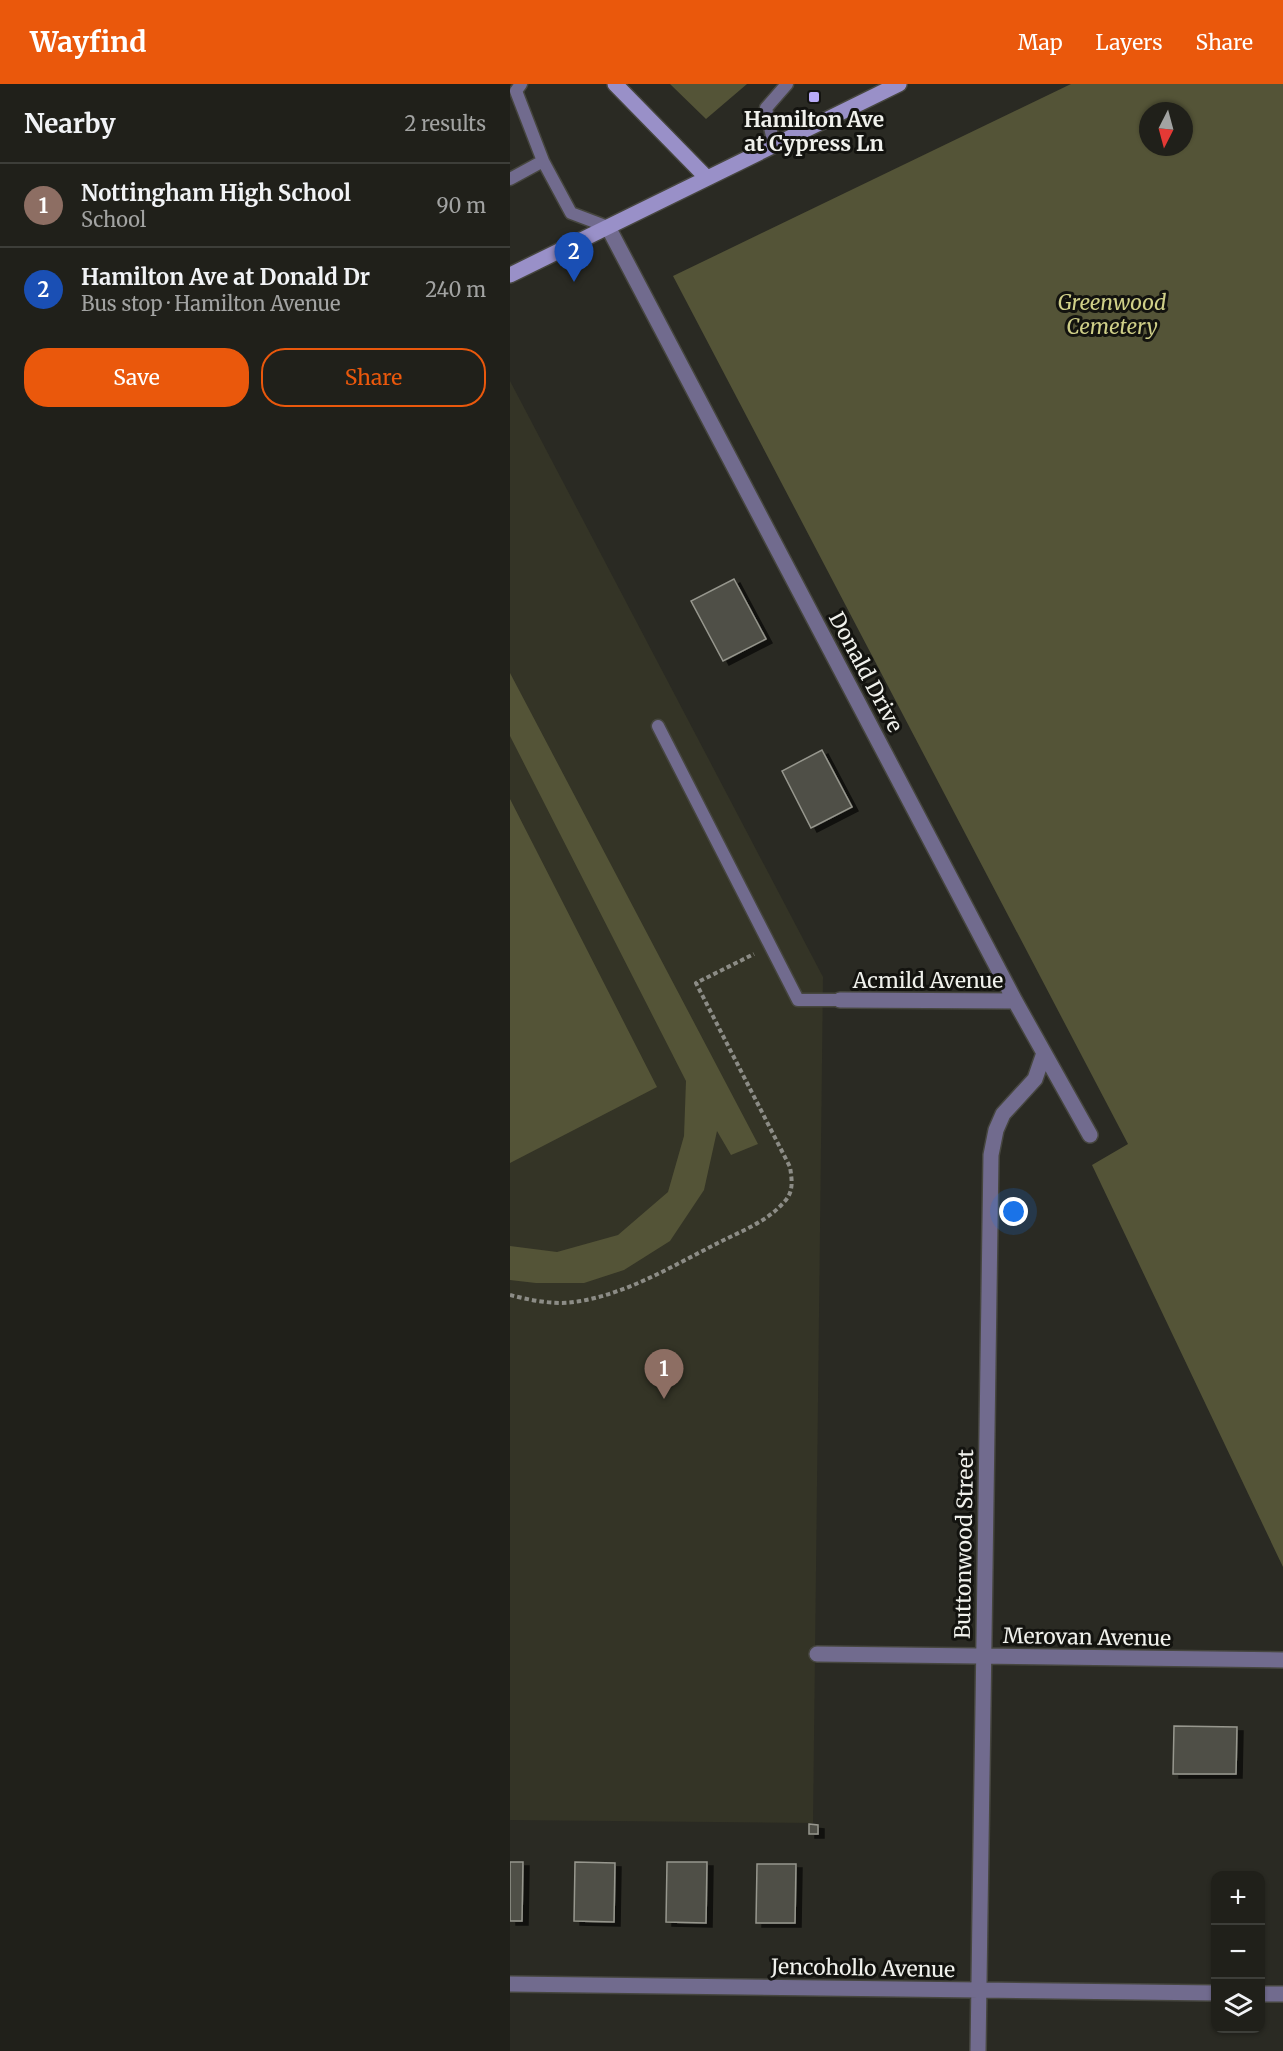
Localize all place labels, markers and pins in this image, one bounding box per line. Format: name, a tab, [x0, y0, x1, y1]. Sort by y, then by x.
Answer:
marker: Hamilton Ave at Cypress Ln	[807, 90, 821, 104]
place label: Hamilton Ave at Cypress Ln	[744, 106, 884, 157]
pin: 2	[554, 232, 594, 282]
pin: 1	[644, 1350, 684, 1399]

